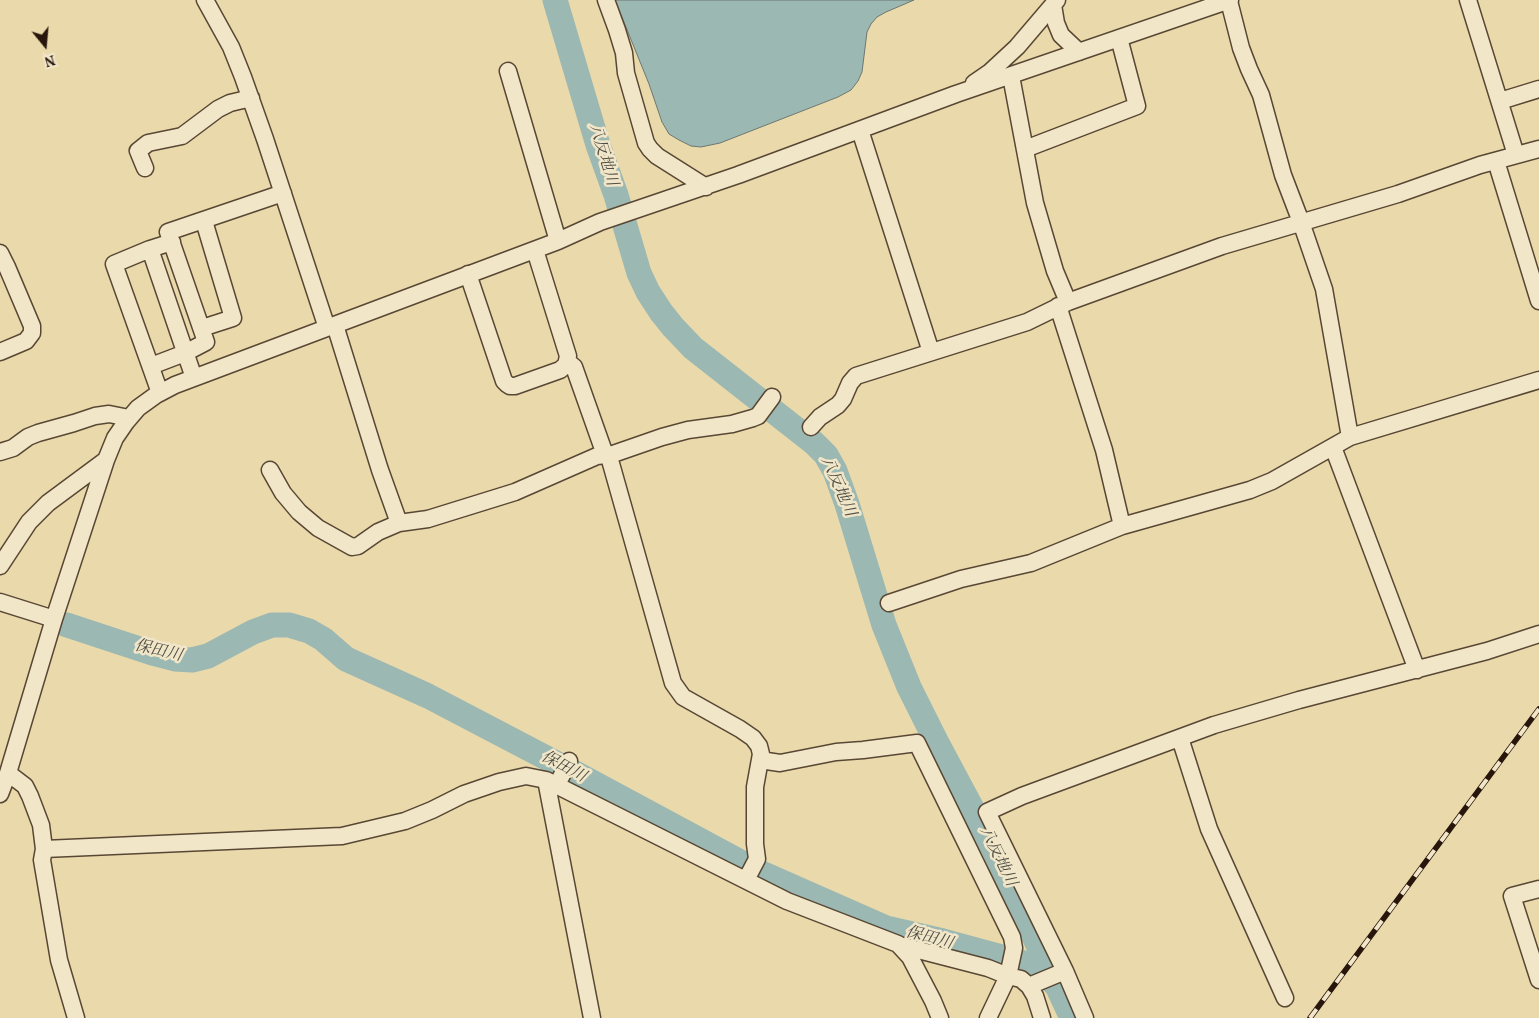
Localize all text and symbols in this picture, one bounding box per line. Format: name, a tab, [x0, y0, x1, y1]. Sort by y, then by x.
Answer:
north arrow	[20, 20, 70, 70]
text: N	[42, 49, 57, 70]
water label: 八反地川	[583, 122, 621, 188]
water label: 八反地川	[815, 454, 859, 520]
water label: 保田川	[132, 637, 184, 667]
water label: 保田川	[537, 748, 589, 788]
water label: 八反地川	[974, 824, 1020, 890]
water label: 保田川	[903, 924, 955, 954]

